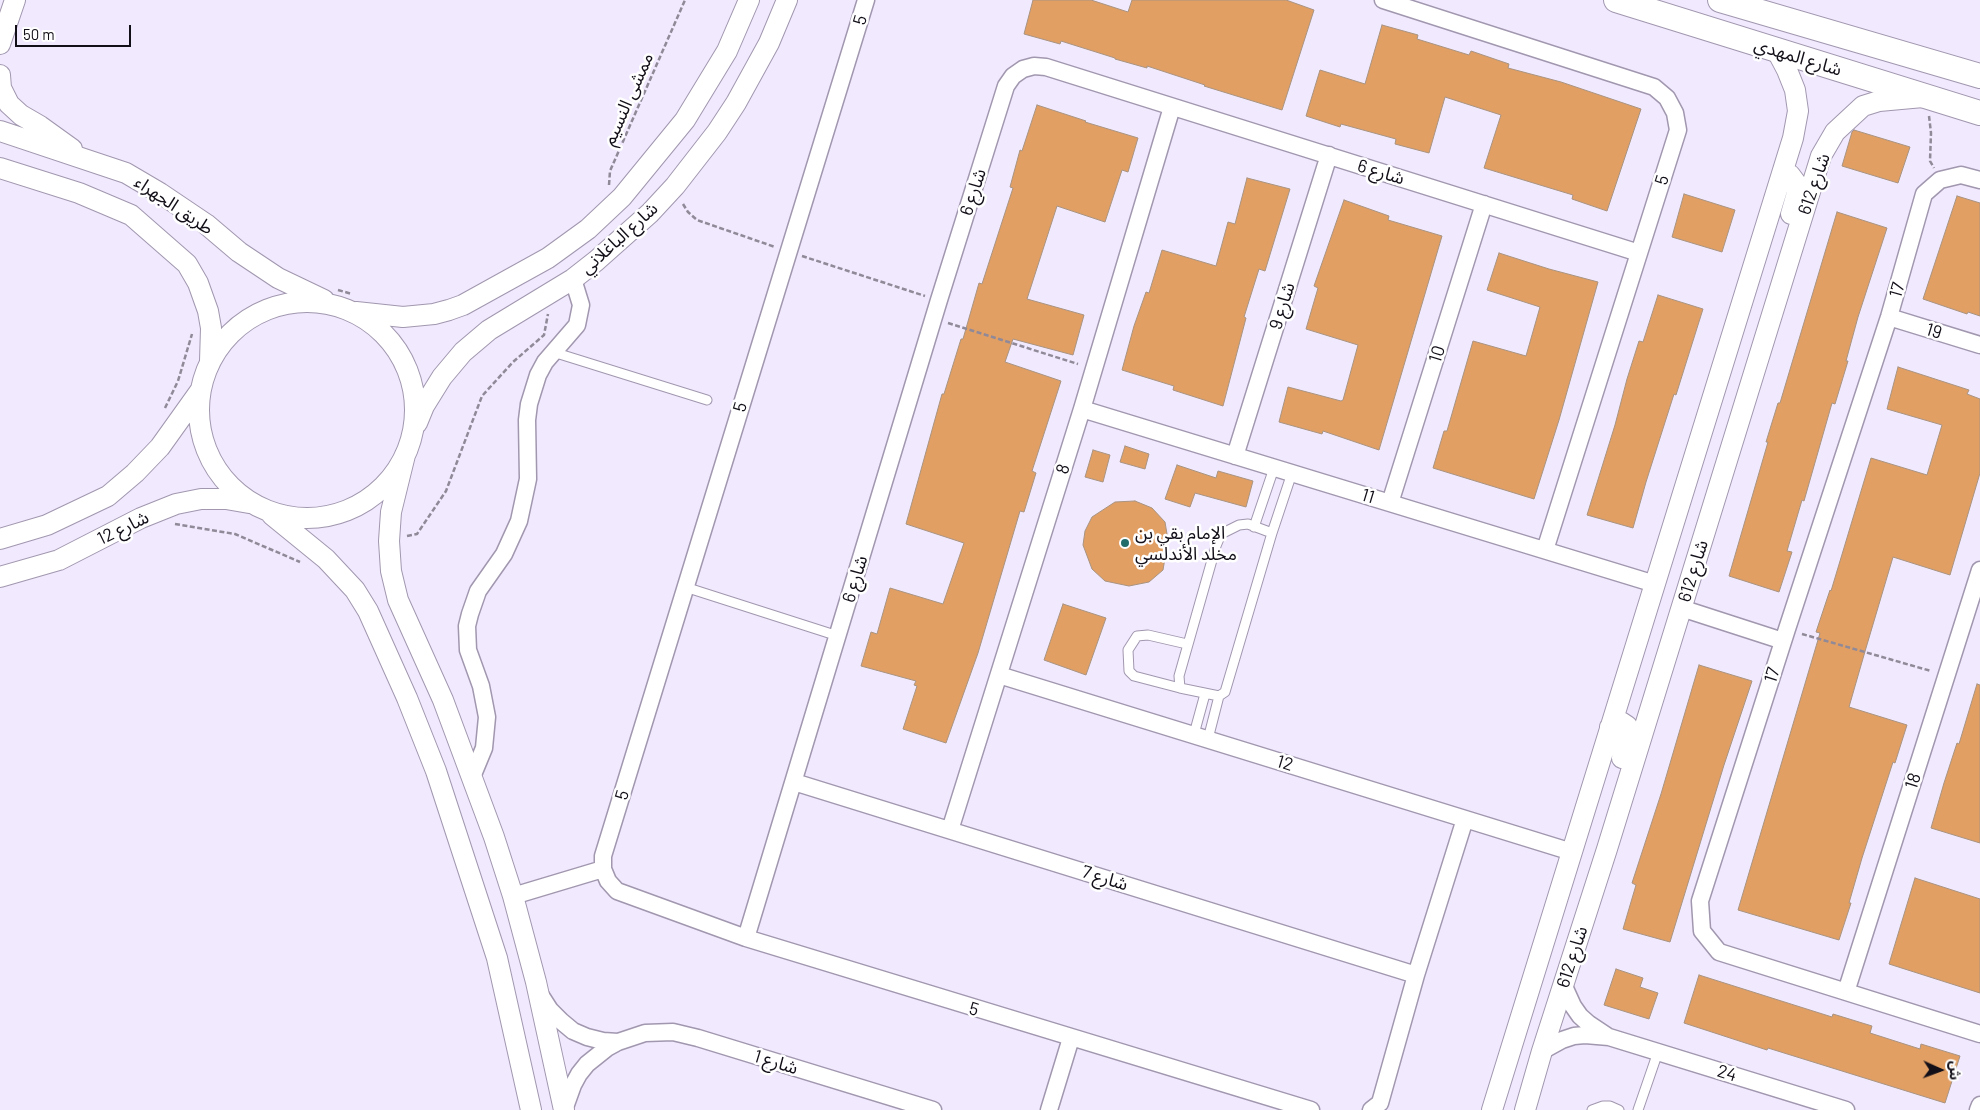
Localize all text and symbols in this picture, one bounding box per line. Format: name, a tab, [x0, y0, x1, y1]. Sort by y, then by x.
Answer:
street label: 5	[848, 12, 872, 28]
scale bar	[18, 15, 134, 47]
text: 50 m	[23, 25, 55, 43]
street label: شارع المهدي	[1752, 33, 1844, 81]
street label: ممشى النسيم	[598, 49, 658, 149]
street label: شارع 612	[1793, 150, 1835, 218]
street label: شارع 6	[1355, 155, 1407, 189]
street label: شارع 6	[955, 166, 991, 218]
street label: طريق الجهراء	[131, 171, 217, 239]
street label: 5	[1650, 172, 1674, 188]
street label: شارع الباغلاني	[576, 198, 662, 278]
street label: شارع 9	[1265, 280, 1299, 332]
street label: 17	[1885, 280, 1909, 300]
street label: 19	[1923, 318, 1945, 344]
street label: 10	[1424, 343, 1450, 365]
street label: 5	[728, 399, 752, 415]
street label: 8	[1051, 461, 1075, 477]
street label: 11	[1359, 484, 1377, 508]
street label: شارع 12	[94, 506, 152, 550]
place label: الإمام بقي بن مخلد الأندلسي	[1135, 522, 1237, 564]
marker: الإمام بقي بن مخلد الأندلسي	[1119, 537, 1131, 549]
street label: شارع 612	[1673, 537, 1713, 605]
street label: شارع 6	[838, 553, 872, 605]
street label: 17	[1759, 665, 1785, 685]
street label: 12	[1274, 750, 1296, 776]
street label: 18	[1900, 770, 1926, 792]
street label: 5	[610, 787, 634, 803]
street label: شارع 7	[1079, 861, 1131, 895]
street label: شارع 612	[1552, 923, 1592, 991]
street label: 5	[966, 997, 982, 1021]
street label: شارع 1	[751, 1045, 801, 1079]
north arrow	[1915, 1045, 1965, 1095]
street label: 24	[1714, 1060, 1740, 1086]
text: ش	[1947, 1061, 1964, 1080]

